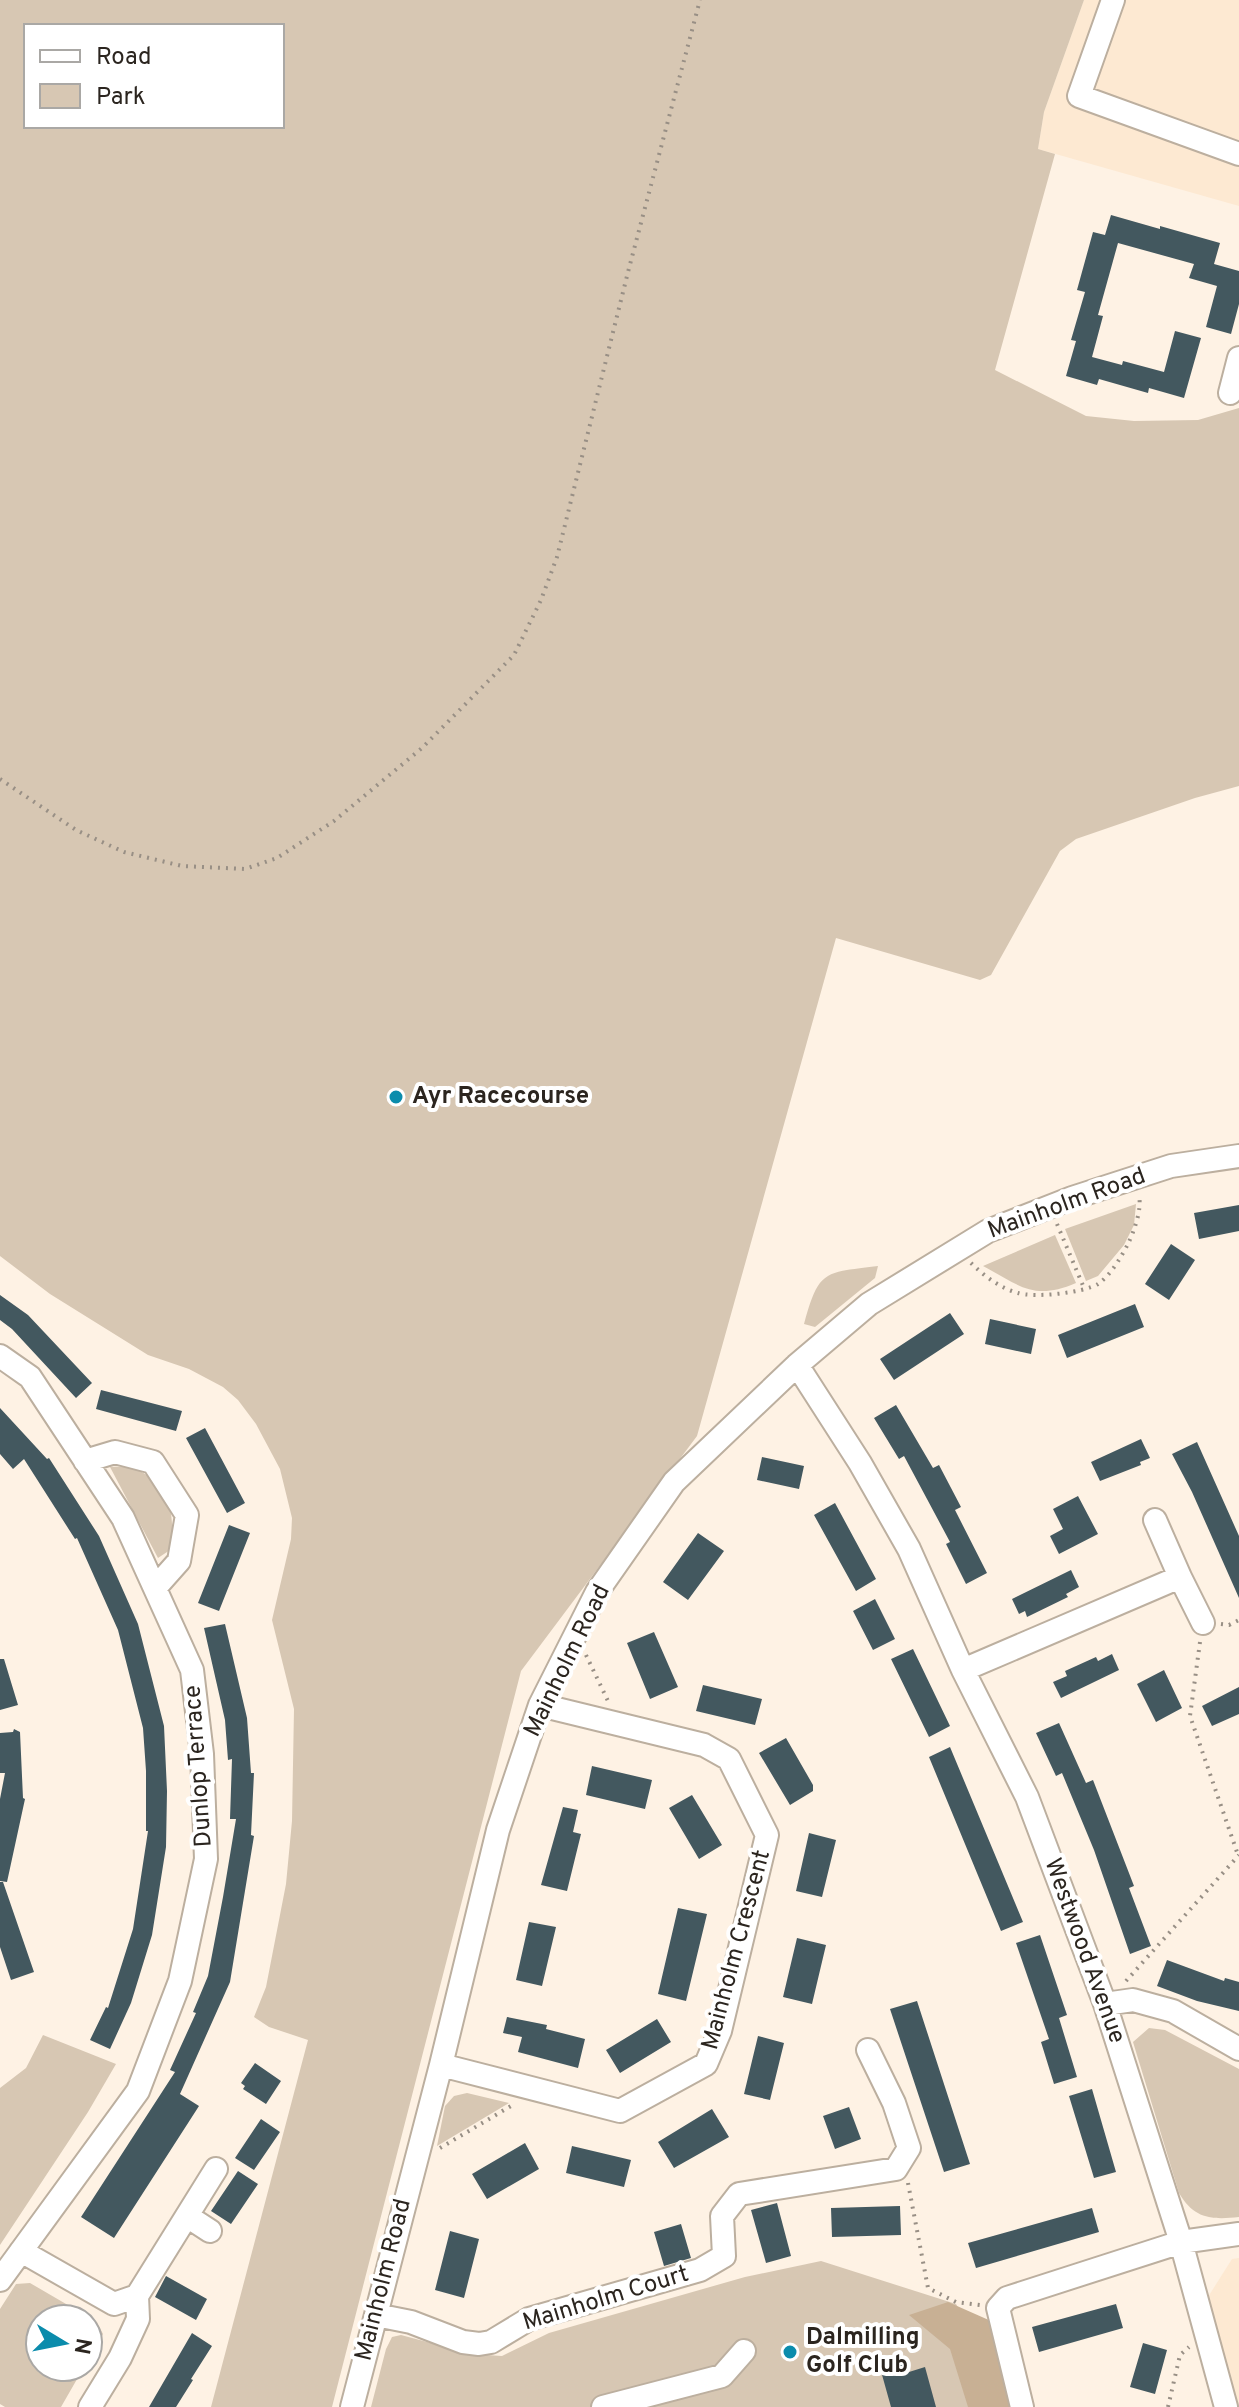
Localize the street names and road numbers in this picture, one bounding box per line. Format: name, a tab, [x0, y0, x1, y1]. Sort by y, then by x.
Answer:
street label: Mainholm Road	[984, 1162, 1150, 1246]
street label: Mainholm Road	[518, 1580, 618, 1742]
street label: Dunlop Terrace	[178, 1684, 220, 1848]
street label: Mainholm Crescent	[696, 1847, 778, 2053]
street label: Westwood Avenue	[1037, 1854, 1131, 2048]
street label: Mainholm Road	[349, 2196, 419, 2364]
street label: Mainholm Court	[519, 2260, 693, 2338]

